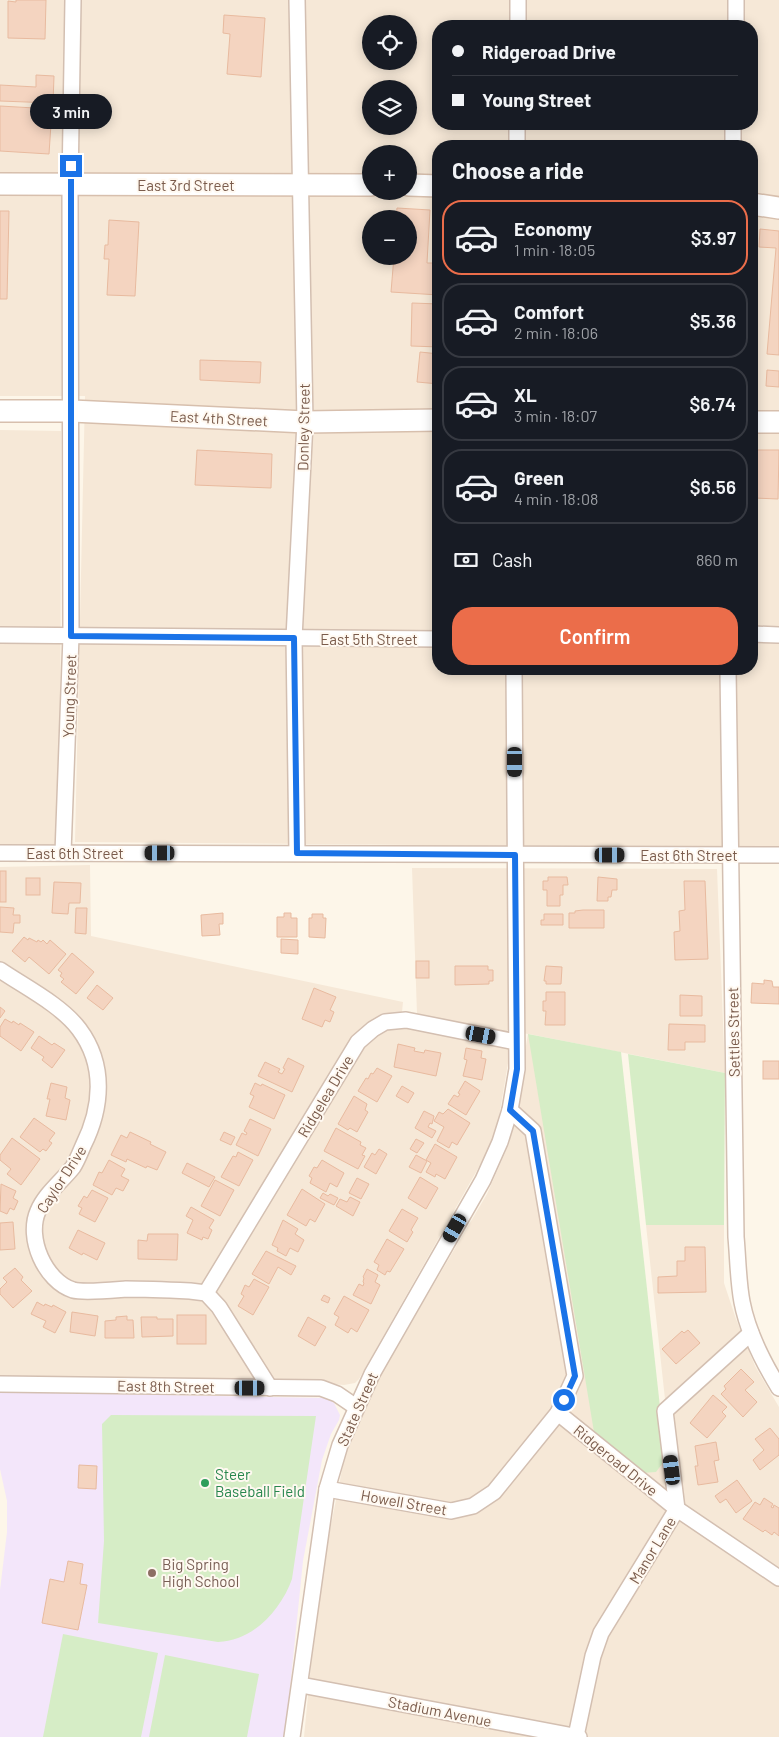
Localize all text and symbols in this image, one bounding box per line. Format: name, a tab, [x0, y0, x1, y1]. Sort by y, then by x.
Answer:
map controls	[362, 15, 417, 265]
button: locate	[362, 15, 417, 70]
text: Ridgeroad Drive	[482, 40, 616, 63]
button: layers	[362, 80, 417, 135]
text: Young Street	[482, 88, 591, 111]
callout: 3 min	[30, 94, 112, 128]
text: 3 min	[52, 102, 90, 121]
button: +	[362, 145, 417, 200]
route end	[60, 155, 82, 177]
text: Choose a ride	[452, 157, 584, 183]
street label: East 3rd Street	[137, 176, 235, 194]
button: −	[362, 210, 417, 265]
icon: car	[454, 215, 499, 260]
text: Economy	[514, 217, 592, 240]
text: $3.97	[691, 226, 736, 249]
text: 1 min · 18:05	[514, 240, 595, 259]
icon: car	[454, 298, 499, 343]
text: Comfort	[514, 300, 584, 323]
text: $5.36	[690, 309, 736, 332]
text: 2 min · 18:06	[514, 323, 598, 342]
icon: car	[454, 381, 499, 426]
street label: Donley Street	[293, 383, 313, 471]
text: XL	[514, 383, 537, 406]
text: $6.74	[690, 392, 736, 415]
street label: East 4th Street	[170, 406, 268, 430]
text: 3 min · 18:07	[514, 406, 597, 425]
icon: car	[454, 464, 499, 509]
text: Green	[514, 466, 564, 489]
text: $6.56	[690, 475, 736, 498]
text: 4 min · 18:08	[514, 489, 598, 508]
icon: cash	[452, 546, 480, 574]
text: Cash	[492, 548, 533, 571]
text: 860 m	[696, 550, 738, 569]
button: Confirm	[452, 607, 738, 665]
street label: East 5th Street	[320, 630, 418, 648]
street label: Young Street	[59, 654, 79, 738]
car	[507, 747, 522, 777]
street label: East 6th Street	[26, 844, 124, 862]
car	[145, 846, 175, 861]
street label: East 6th Street	[640, 846, 738, 864]
car	[595, 848, 625, 863]
street label: Settles Street	[723, 987, 743, 1077]
car	[464, 1025, 497, 1045]
street label: Ridgelea Drive	[293, 1052, 357, 1140]
street label: Caylor Drive	[32, 1142, 90, 1216]
car	[441, 1211, 468, 1245]
street label: State Street	[333, 1369, 381, 1449]
street label: East 8th Street	[117, 1376, 215, 1396]
car	[235, 1381, 265, 1396]
route start	[553, 1389, 575, 1411]
street label: Ridgeroad Drive	[570, 1421, 662, 1499]
car	[662, 1454, 681, 1486]
place label: Steer Baseball Field	[215, 1465, 305, 1500]
marker: Steer Baseball Field	[199, 1477, 211, 1489]
street label: Howell Street	[360, 1486, 448, 1518]
street label: Manor Lane	[625, 1513, 679, 1587]
place label: Big Spring High School	[162, 1555, 239, 1590]
marker: Big Spring High School	[146, 1567, 158, 1579]
street label: Stadium Avenue	[387, 1692, 493, 1730]

